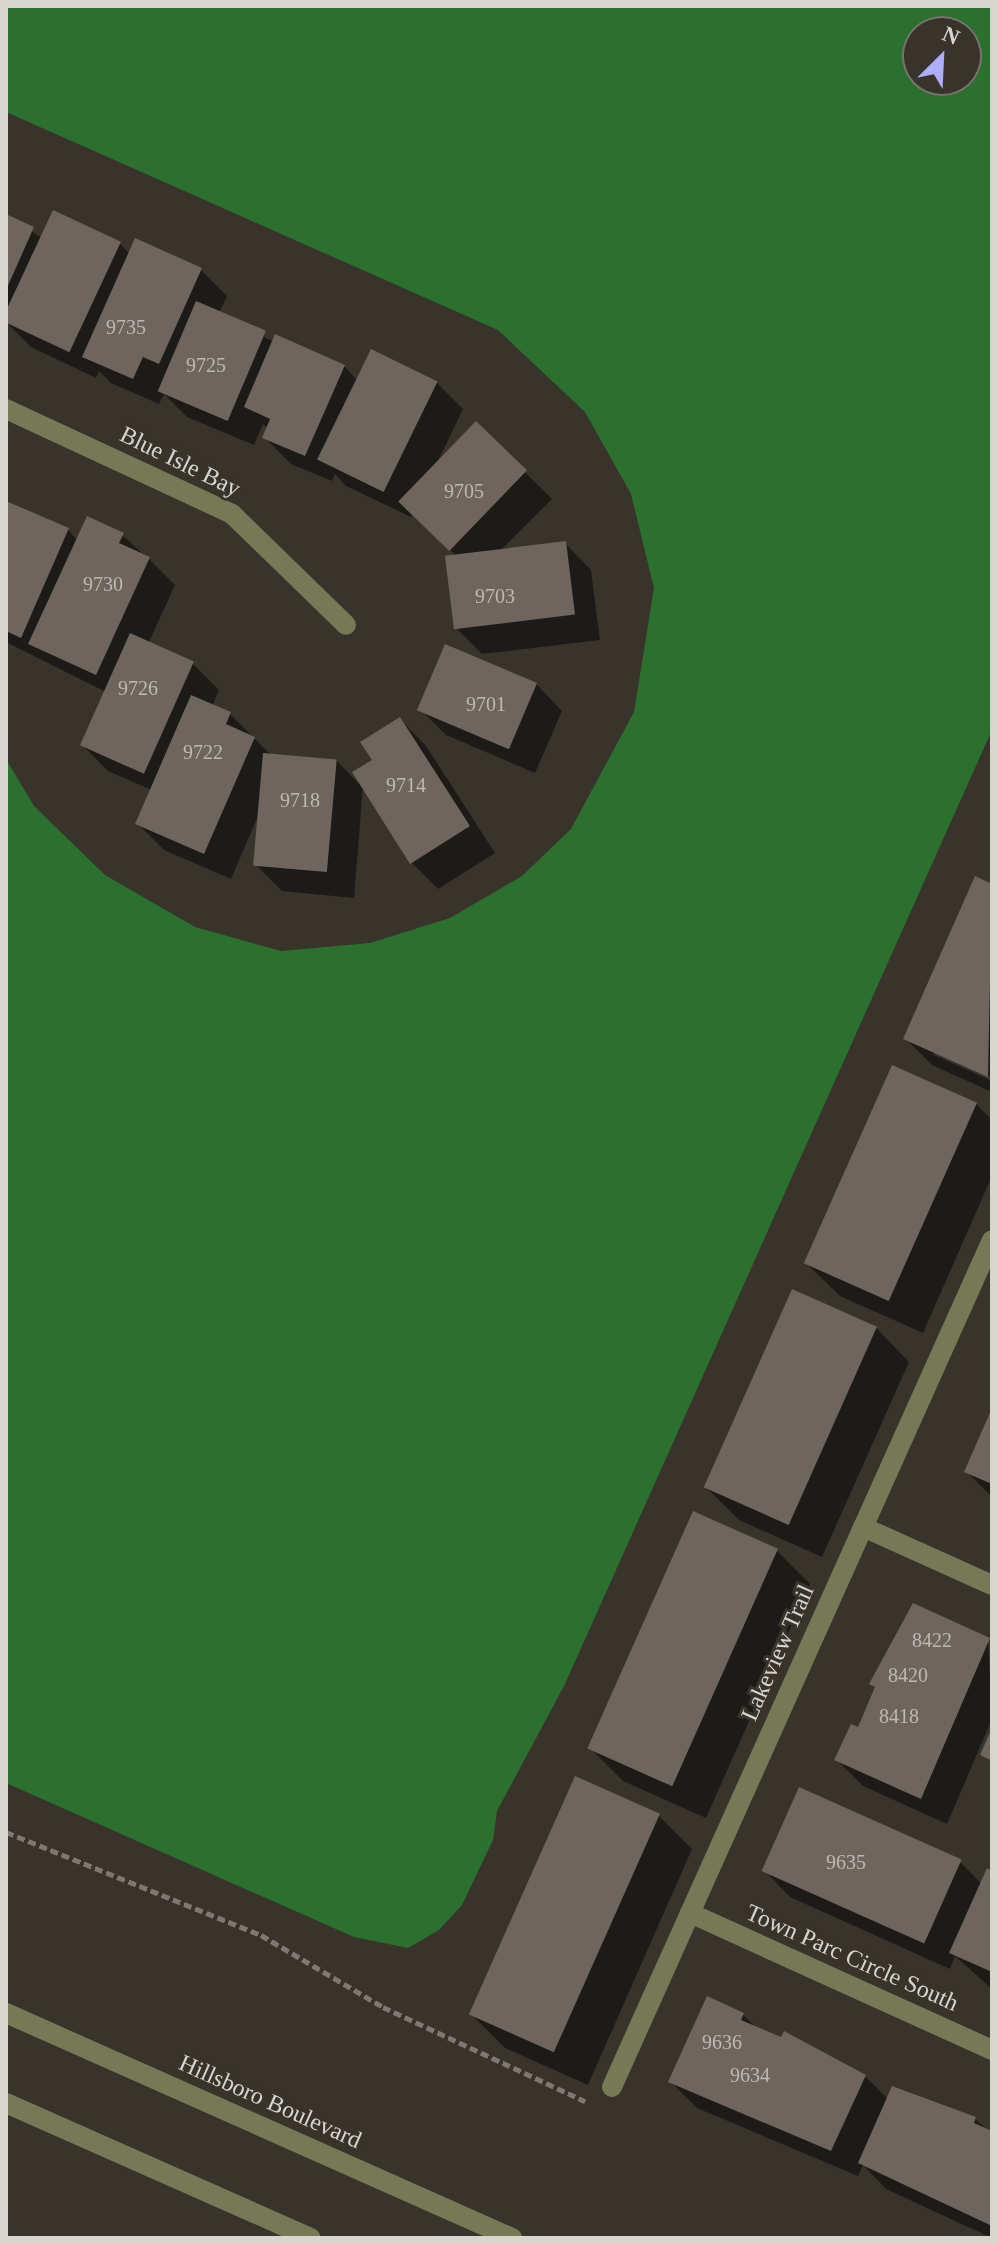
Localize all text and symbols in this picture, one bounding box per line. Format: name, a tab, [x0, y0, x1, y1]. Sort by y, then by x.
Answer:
north arrow	[902, 16, 982, 96]
text: N	[939, 21, 963, 50]
house number: 9735	[106, 315, 146, 339]
house number: 9725	[186, 353, 226, 377]
street label: Blue Isle Bay	[115, 420, 245, 504]
house number: 9705	[444, 479, 484, 503]
house number: 9730	[83, 572, 123, 596]
house number: 9703	[475, 584, 515, 608]
house number: 9726	[118, 676, 158, 700]
house number: 9701	[466, 692, 506, 716]
house number: 9722	[183, 740, 223, 764]
house number: 9714	[386, 773, 426, 797]
house number: 9718	[280, 788, 320, 812]
street label: Lakeview Trail	[735, 1580, 821, 1726]
house number: 8422	[912, 1628, 952, 1652]
house number: 8420	[888, 1663, 928, 1687]
house number: 8418	[879, 1704, 919, 1728]
house number: 9635	[826, 1850, 866, 1874]
street label: Town Parc Circle South	[741, 1898, 963, 2018]
house number: 9636	[702, 2030, 742, 2054]
street label: Hillsboro Boulevard	[174, 2049, 366, 2155]
house number: 9634	[730, 2063, 770, 2087]

